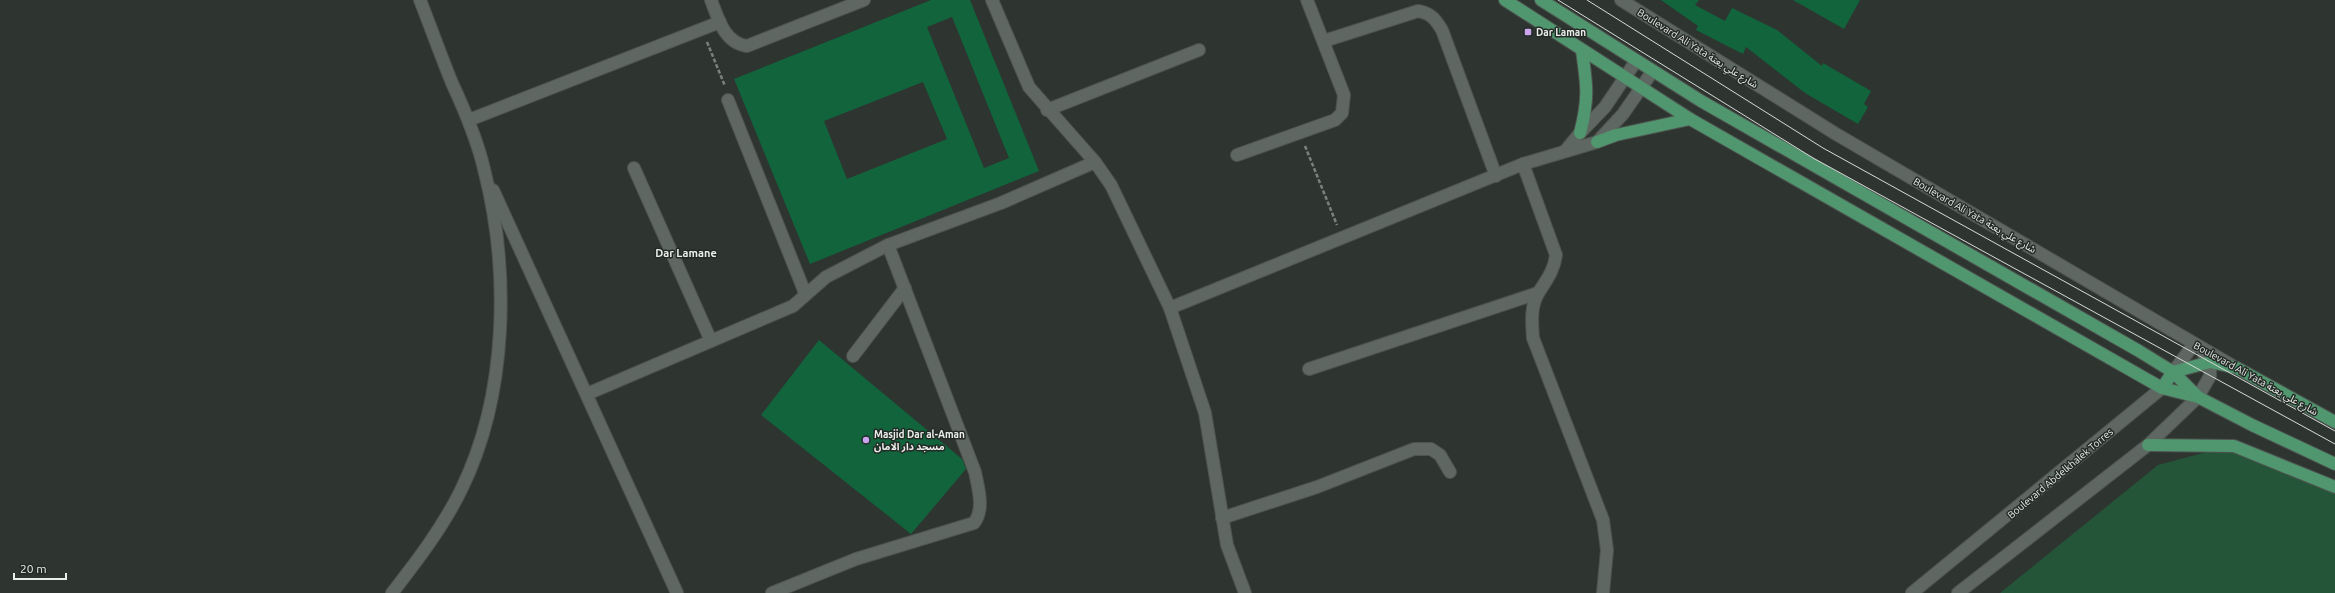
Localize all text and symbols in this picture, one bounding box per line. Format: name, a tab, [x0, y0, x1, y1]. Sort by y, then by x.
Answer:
street label: Boulevard Ali Yata شارع علي يعتة	[1634, 7, 1760, 92]
marker: Dar Laman	[1523, 27, 1533, 37]
place label: Dar Laman	[1536, 27, 1586, 38]
street label: Boulevard Ali Yata شارع علي يعتة	[1910, 176, 2038, 257]
district label: Dar Lamane	[655, 247, 717, 259]
street label: Boulevard Ali Yata شارع علي يعتة	[2191, 340, 2320, 419]
street label: Boulevard Abdelkhalek Torres	[2005, 426, 2115, 521]
place label: Masjid Dar al-Aman مسجد دار الامان	[874, 429, 965, 453]
marker: Masjid Dar al-Aman مسجد دار الامان	[861, 435, 871, 445]
scale bar	[14, 555, 66, 581]
text: 20 m	[20, 562, 47, 575]

